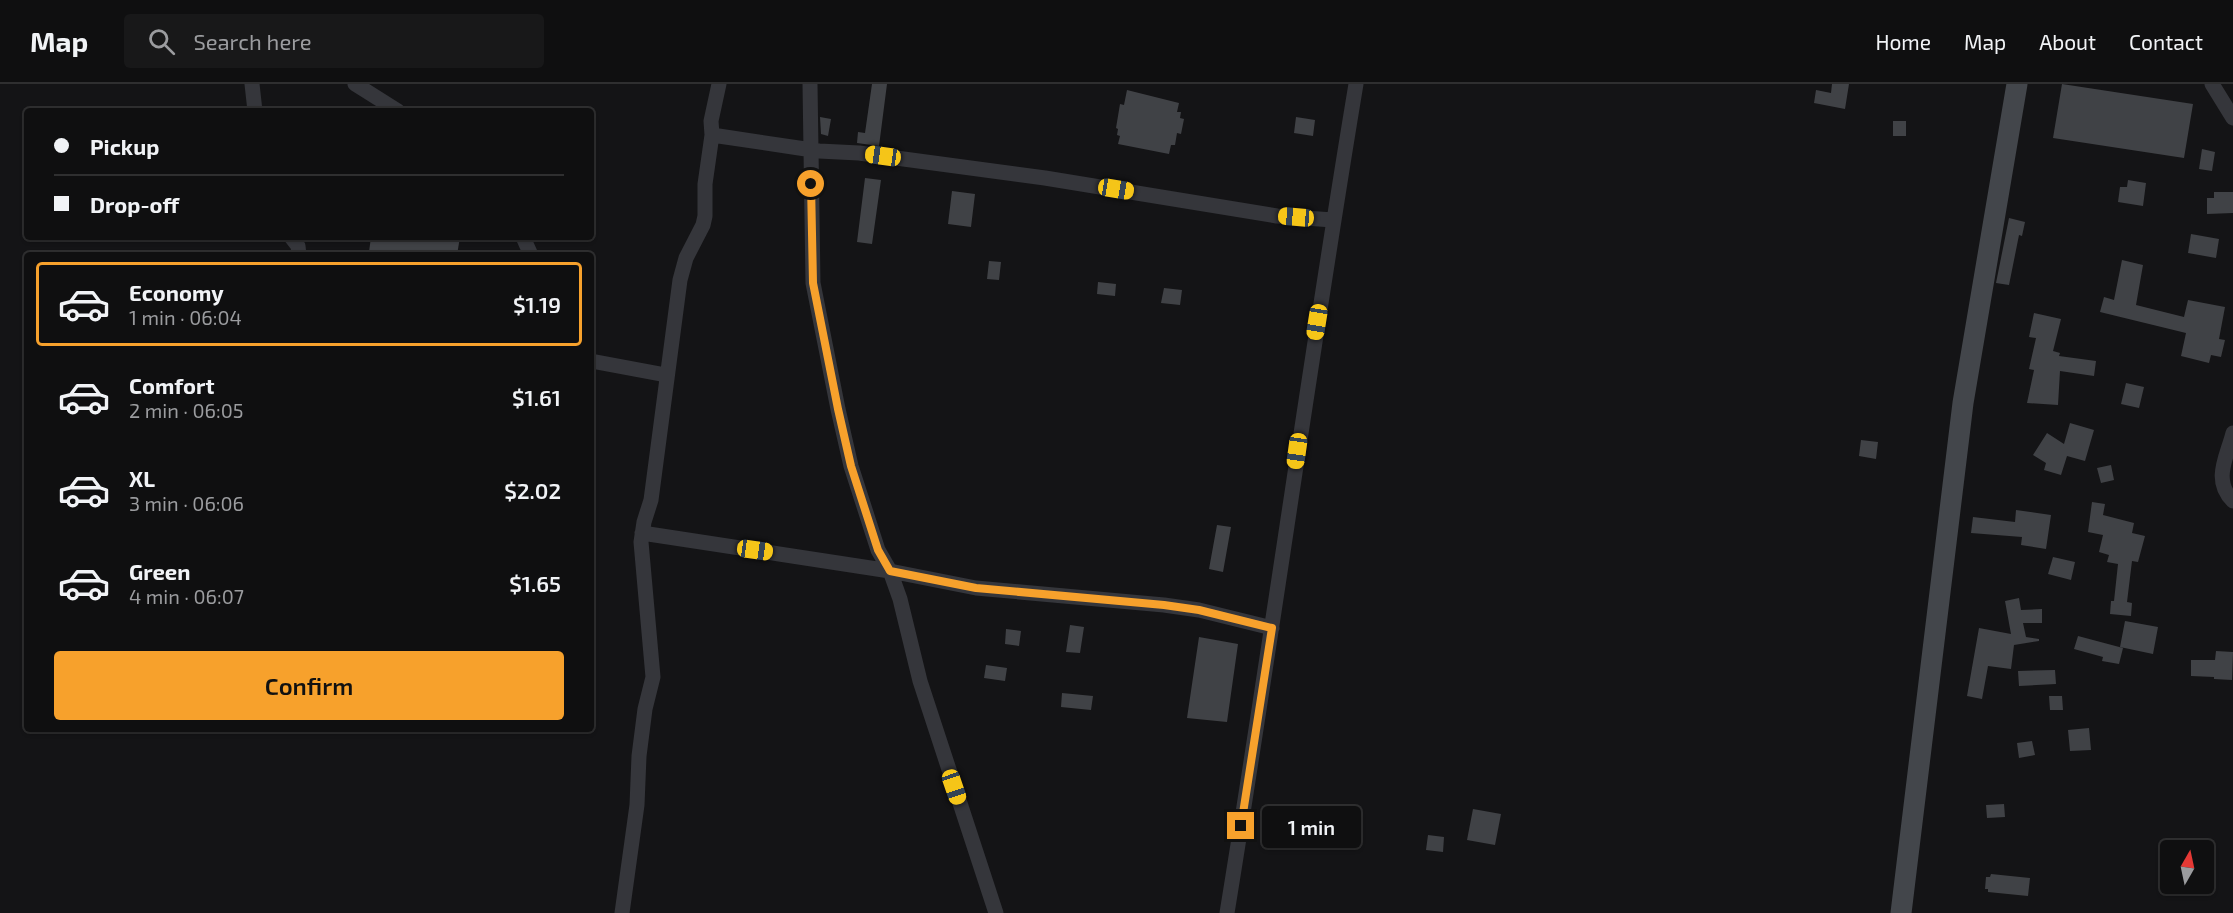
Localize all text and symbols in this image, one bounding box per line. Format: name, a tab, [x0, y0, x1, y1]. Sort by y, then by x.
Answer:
search box	[124, 14, 544, 68]
text: Map	[30, 24, 88, 58]
icon: search	[145, 25, 178, 58]
text: Search here	[193, 28, 312, 54]
text: Home	[1875, 29, 1931, 54]
text: Map	[1964, 29, 2006, 54]
text: About	[2039, 29, 2096, 54]
text: Contact	[2129, 29, 2203, 54]
text: Pickup	[90, 133, 159, 159]
car	[864, 145, 902, 167]
route start	[797, 170, 824, 197]
car	[1097, 177, 1135, 201]
text: Drop-off	[90, 191, 179, 217]
car	[1277, 206, 1315, 228]
icon: car	[57, 277, 111, 331]
text: Economy	[129, 279, 224, 305]
text: $1.19	[513, 291, 561, 317]
car	[1305, 303, 1329, 341]
text: 1 min · 06:04	[129, 305, 242, 329]
icon: car	[57, 370, 111, 424]
text: Comfort	[129, 372, 214, 398]
text: $1.61	[512, 384, 561, 410]
text: 2 min · 06:05	[129, 398, 243, 422]
car	[1286, 432, 1308, 470]
icon: car	[57, 463, 111, 517]
text: XL	[129, 465, 155, 491]
text: $2.02	[504, 477, 561, 503]
text: 3 min · 06:06	[129, 491, 244, 515]
car	[736, 539, 774, 561]
icon: car	[57, 556, 111, 610]
text: Green	[129, 558, 191, 584]
text: $1.65	[509, 570, 561, 596]
text: 4 min · 06:07	[129, 584, 244, 608]
button: Confirm	[54, 651, 564, 720]
car	[940, 767, 968, 807]
callout: 1 min	[1262, 805, 1361, 847]
route end	[1227, 812, 1254, 839]
text: 1 min	[1288, 815, 1335, 839]
north arrow	[2160, 840, 2214, 894]
map controls	[2160, 840, 2214, 894]

